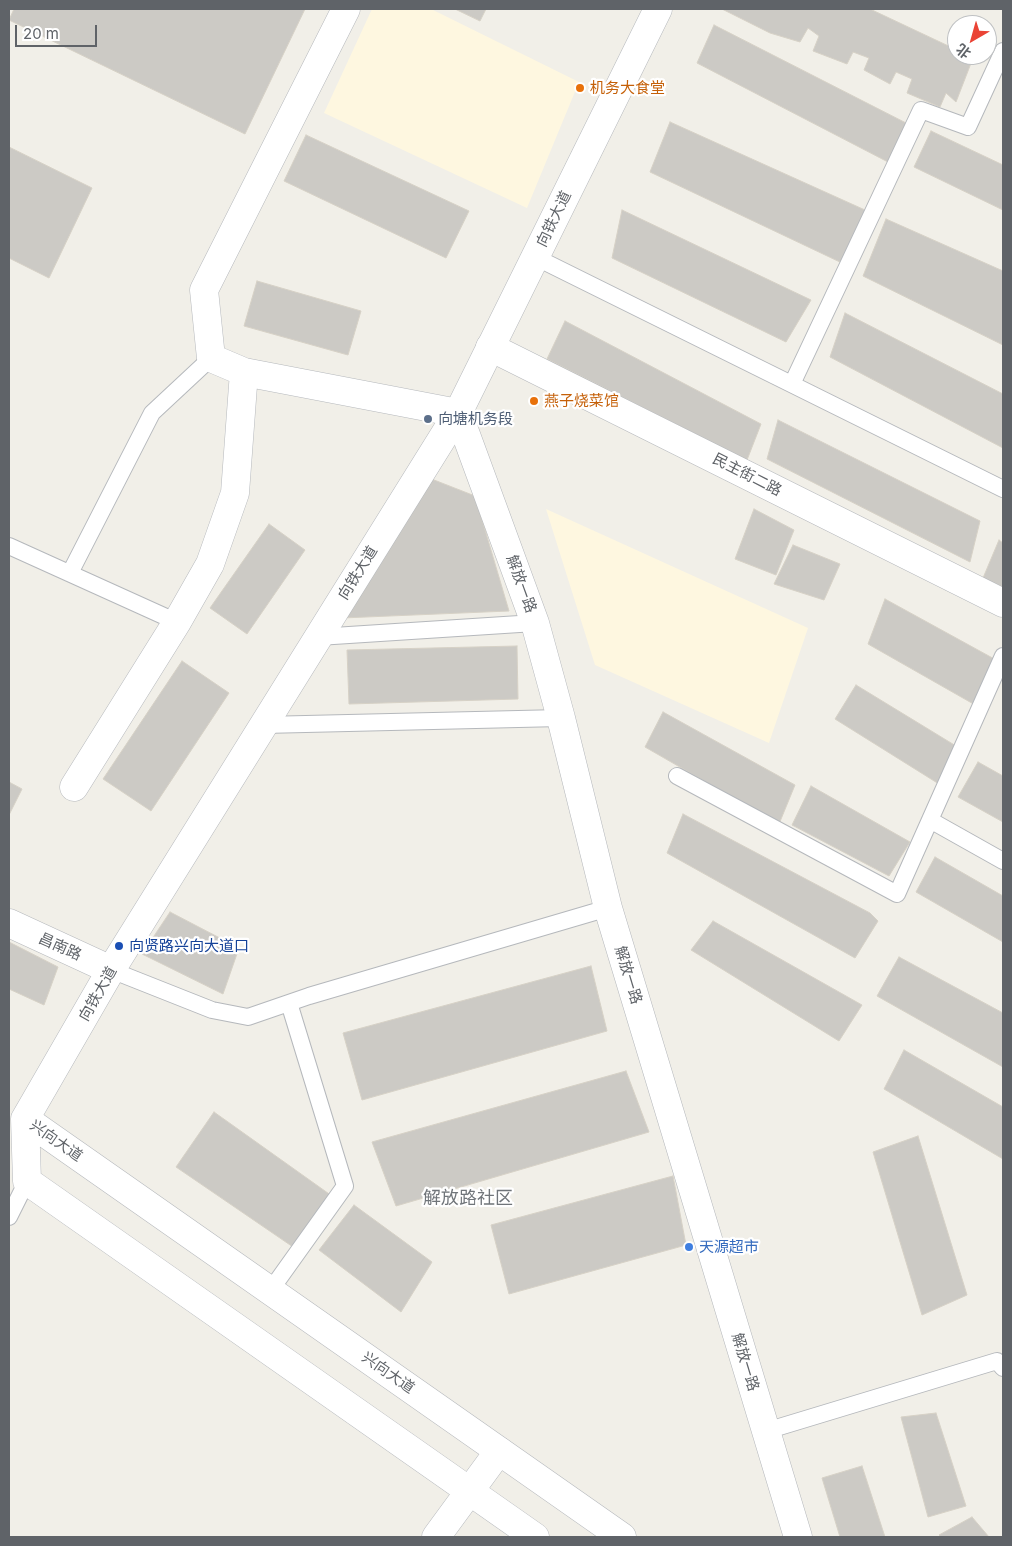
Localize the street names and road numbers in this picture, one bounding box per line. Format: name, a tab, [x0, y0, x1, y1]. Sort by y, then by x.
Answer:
street label: 向铁大道	[533, 188, 575, 250]
street label: 民主街二路	[710, 450, 784, 500]
street label: 向铁大道	[334, 543, 382, 603]
street label: 解放一路	[502, 553, 540, 615]
street label: 昌南路	[36, 930, 84, 964]
street label: 解放一路	[611, 944, 645, 1006]
street label: 向铁大道	[75, 964, 121, 1024]
street label: 兴向大道	[26, 1116, 86, 1166]
street label: 解放一路	[728, 1331, 762, 1393]
street label: 兴向大道	[358, 1348, 418, 1398]

